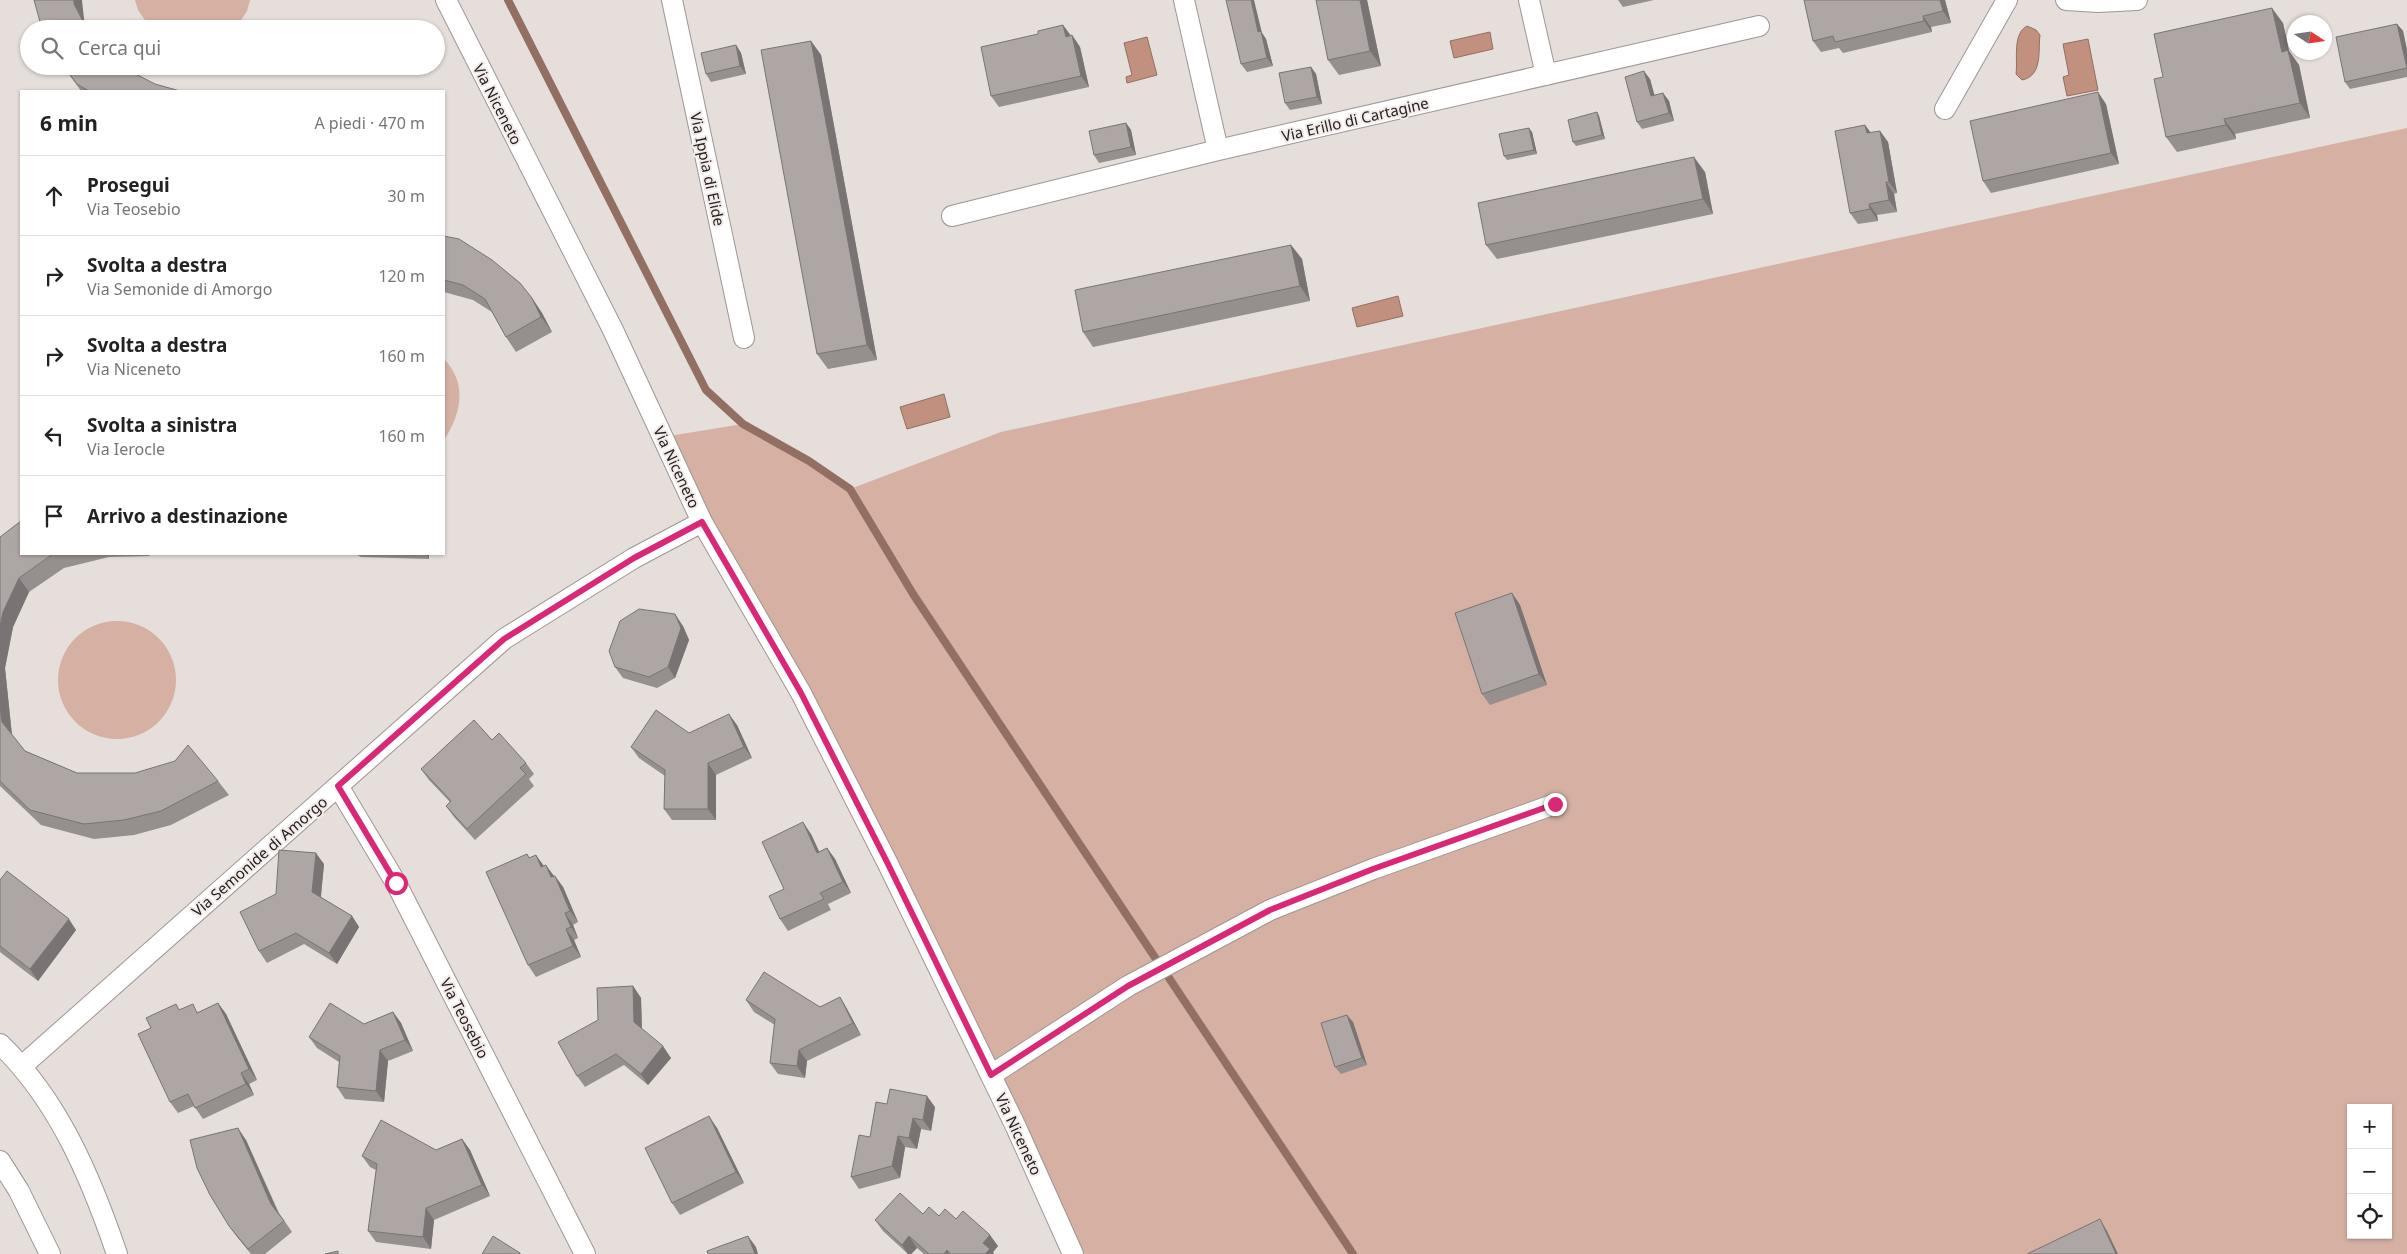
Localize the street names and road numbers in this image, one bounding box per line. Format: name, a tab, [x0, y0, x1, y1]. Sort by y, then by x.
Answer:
street label: Via Niceneto	[469, 60, 527, 148]
street label: Via Erillo di Cartagine	[1280, 92, 1430, 146]
street label: Via Ippia di Elide	[686, 110, 730, 228]
street label: Via Niceneto	[649, 423, 705, 511]
street label: Via Semonide di Amorgo	[187, 791, 331, 921]
street label: Via Teosebio	[436, 974, 494, 1062]
street label: Via Niceneto	[991, 1090, 1047, 1178]

